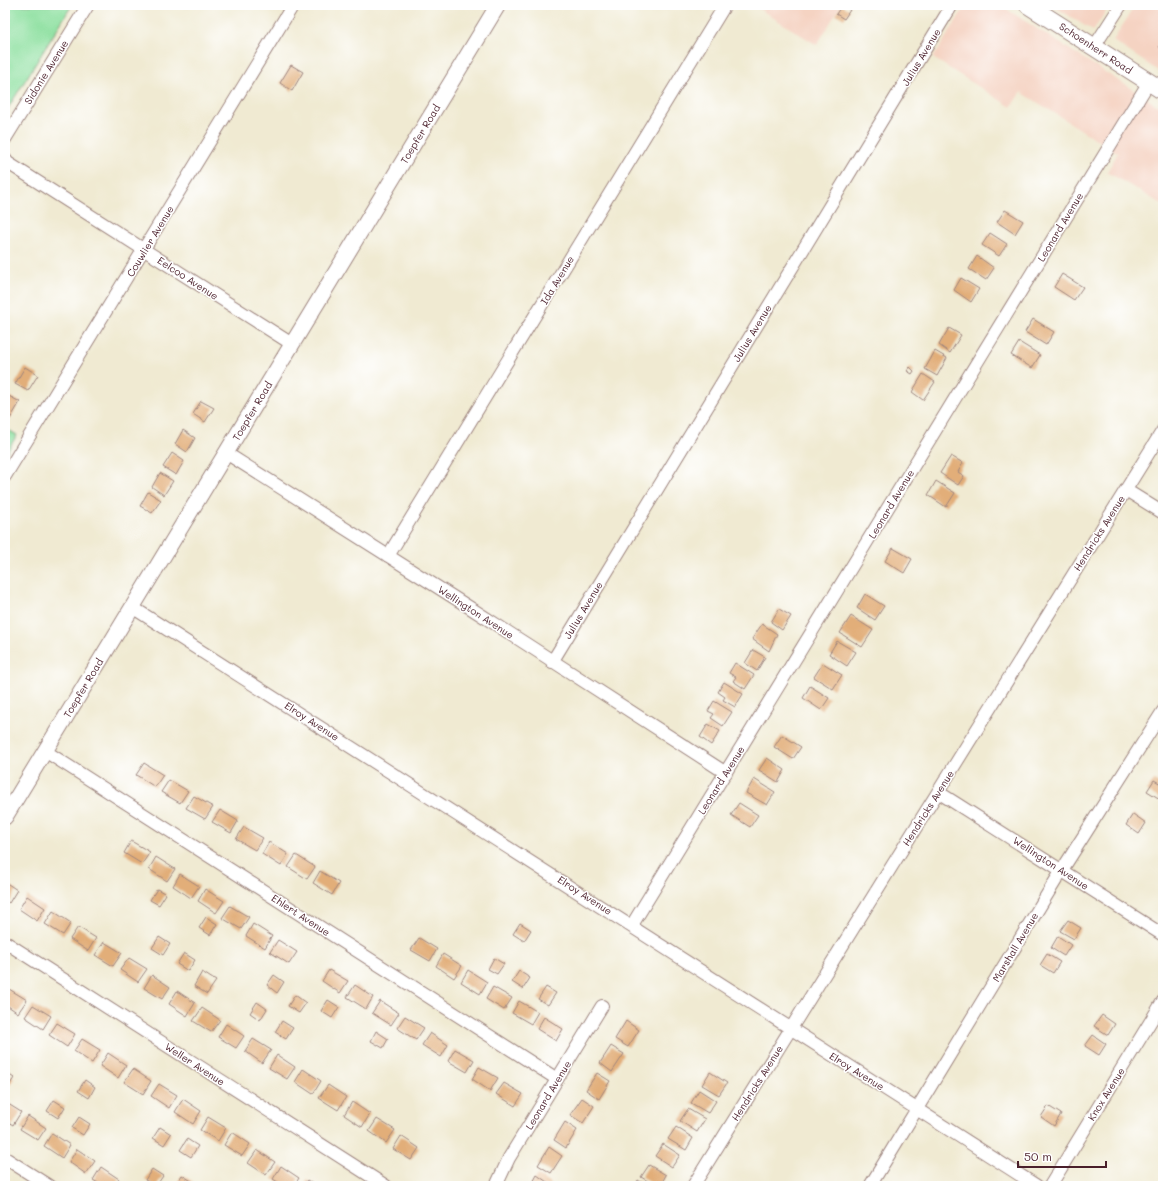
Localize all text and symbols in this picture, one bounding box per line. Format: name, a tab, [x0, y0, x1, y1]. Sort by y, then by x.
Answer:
street label: Schoenherr Road	[1057, 19, 1135, 77]
street label: Julius Avenue	[898, 26, 944, 88]
street label: Sidonie Avenue	[21, 37, 71, 107]
street label: Toepfer Road	[397, 102, 443, 166]
street label: Leonard Avenue	[1034, 190, 1086, 264]
street label: Couwlier Avenue	[123, 203, 177, 279]
street label: Eelcoo Avenue	[155, 253, 221, 303]
street label: Ida Avenue	[537, 253, 577, 307]
street label: Julius Avenue	[729, 302, 775, 364]
street label: Toepfer Road	[229, 379, 275, 443]
street label: Leonard Avenue	[865, 467, 917, 541]
street label: Hendricks Avenue	[1070, 492, 1128, 574]
street label: Julius Avenue	[560, 579, 606, 641]
street label: Wellington Avenue	[435, 582, 517, 642]
street label: Toepfer Road	[60, 656, 106, 720]
street label: Elroy Avenue	[282, 698, 342, 744]
street label: Leonard Avenue	[694, 743, 748, 817]
street label: Hendricks Avenue	[899, 767, 957, 849]
street label: Wellington Avenue	[1010, 833, 1092, 893]
street label: Elroy Avenue	[555, 872, 615, 918]
street label: Ehlert Avenue	[269, 891, 333, 939]
street label: Marshall Avenue	[989, 910, 1041, 984]
street label: Weller Avenue	[162, 1039, 228, 1089]
street label: Hendricks Avenue	[728, 1042, 786, 1124]
street label: Elroy Avenue	[827, 1049, 887, 1093]
street label: Leonard Avenue	[522, 1058, 574, 1132]
street label: Knox Avenue	[1084, 1065, 1128, 1123]
scale bar	[1018, 1143, 1106, 1169]
text: 50 m	[1024, 1148, 1052, 1164]

